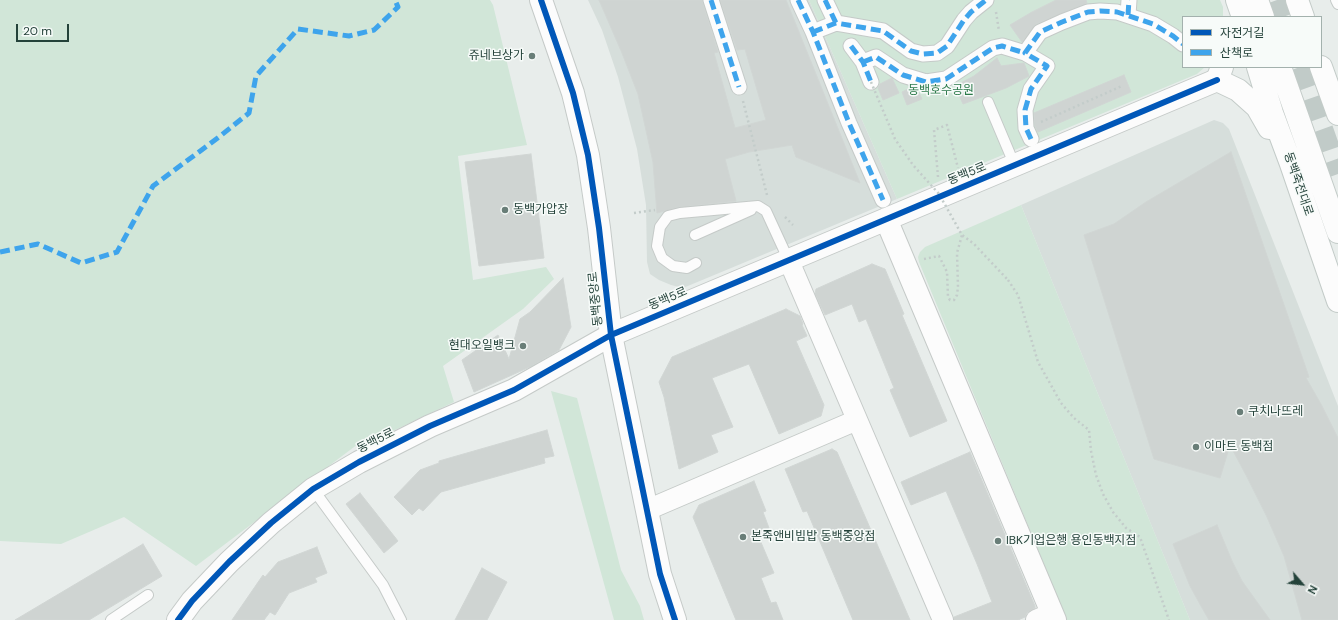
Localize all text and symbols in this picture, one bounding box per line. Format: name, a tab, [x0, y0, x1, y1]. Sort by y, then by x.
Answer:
scale bar	[18, 16, 71, 42]
legend	[1182, 16, 1322, 68]
text: 20 m	[23, 23, 52, 39]
text: 자전거길	[1220, 25, 1264, 41]
text: 산책로	[1220, 45, 1253, 61]
place label: 쥬네브상가	[469, 49, 524, 63]
marker: 쥬네브상가	[527, 51, 537, 61]
park label: 동백호수공원	[908, 84, 974, 98]
street label: 동백죽전대로	[1280, 150, 1316, 218]
street label: 동백5로	[946, 160, 988, 188]
place label: 동백가압장	[513, 203, 568, 217]
marker: 동백가압장	[500, 205, 510, 215]
street label: 동백중앙로	[586, 271, 606, 327]
street label: 동백5로	[647, 284, 689, 314]
place label: 현대오일뱅크	[449, 339, 515, 353]
marker: 현대오일뱅크	[518, 341, 528, 351]
place label: 쿠치나뜨레	[1248, 405, 1303, 419]
marker: 쿠치나뜨레	[1235, 407, 1245, 417]
street label: 동백5로	[355, 425, 397, 457]
place label: 이마트 동백점	[1204, 440, 1273, 454]
marker: 이마트 동백점	[1191, 442, 1201, 452]
place label: 본죽앤비빔밥 동백중앙점	[751, 530, 876, 544]
marker: 본죽앤비빔밥 동백중앙점	[738, 532, 748, 542]
place label: IBK기업은행 용인동백지점	[1006, 534, 1137, 548]
marker: IBK기업은행 용인동백지점	[993, 536, 1003, 546]
north arrow	[1282, 564, 1322, 604]
text: N	[1305, 583, 1321, 596]

